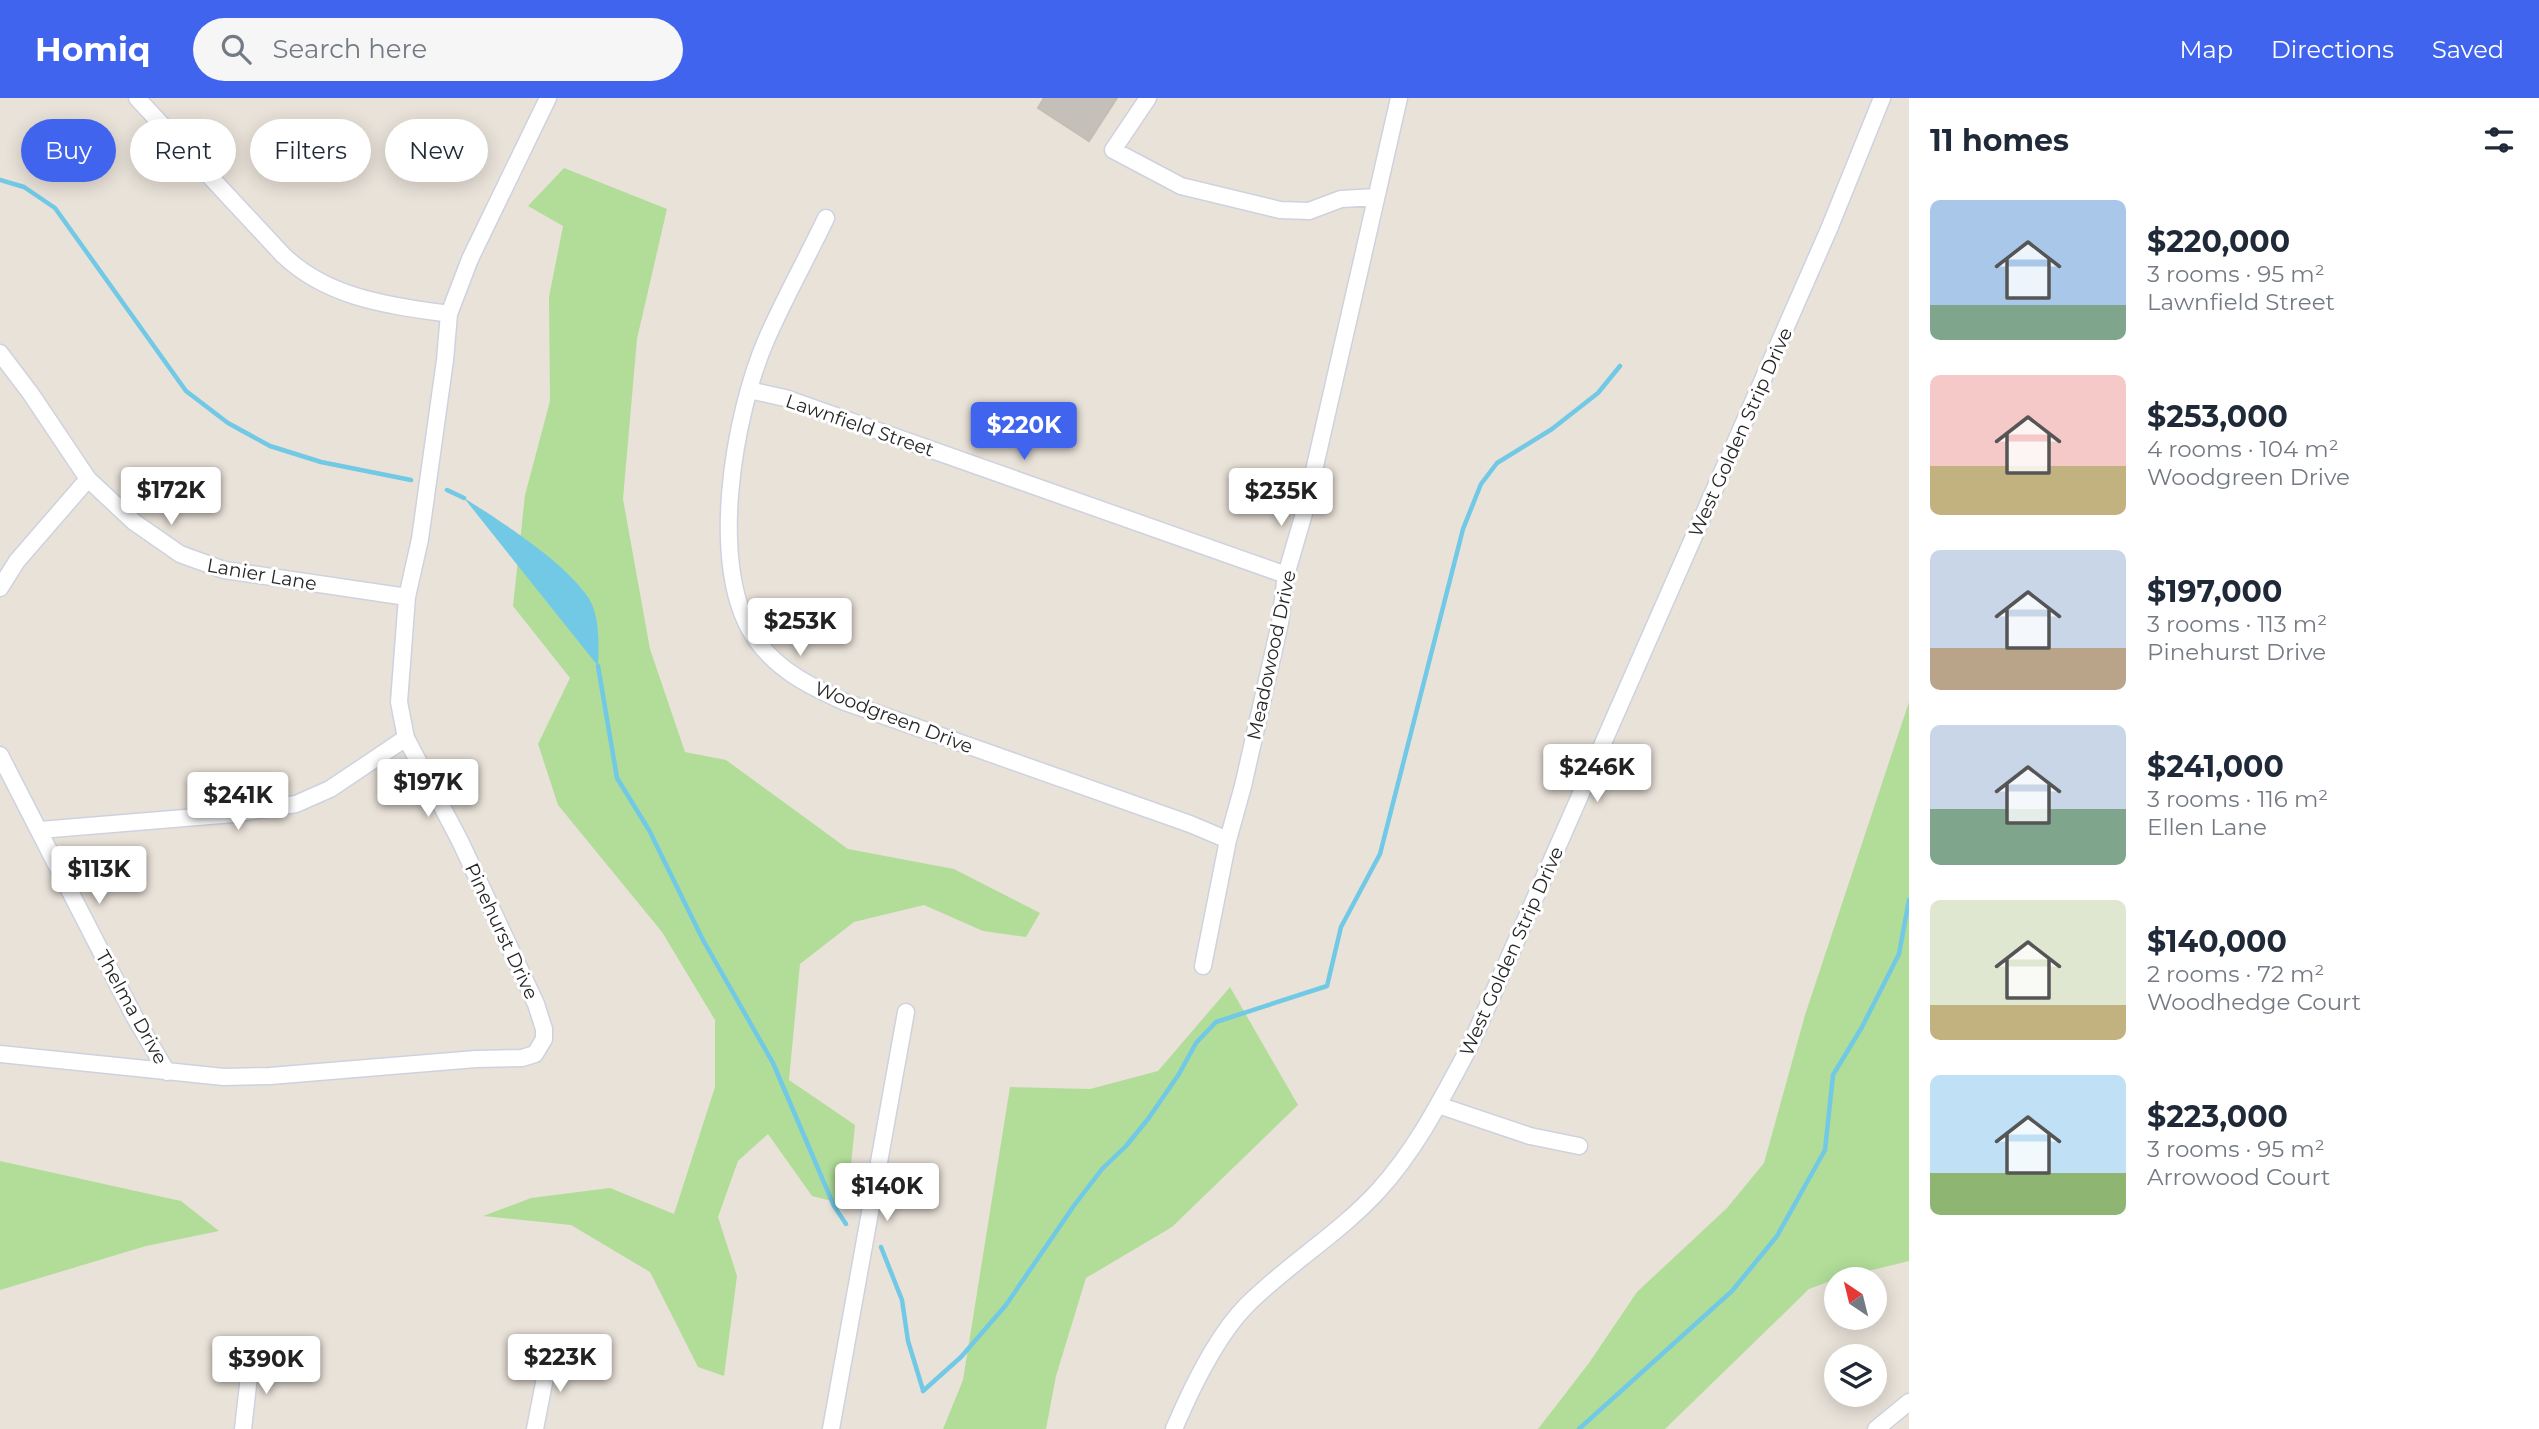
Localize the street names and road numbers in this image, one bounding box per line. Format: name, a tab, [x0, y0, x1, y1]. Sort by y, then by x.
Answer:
street label: West Golden Strip Drive	[1684, 324, 1797, 541]
street label: Lawnfield Street	[783, 389, 937, 462]
street label: Lanier Lane	[205, 554, 319, 595]
street label: Meadowood Drive	[1242, 568, 1301, 742]
street label: Woodgreen Drive	[811, 677, 976, 758]
street label: West Golden Strip Drive	[1455, 843, 1568, 1060]
street label: Pinehurst Drive	[460, 859, 543, 1003]
street label: Thelma Drive	[91, 946, 172, 1068]

